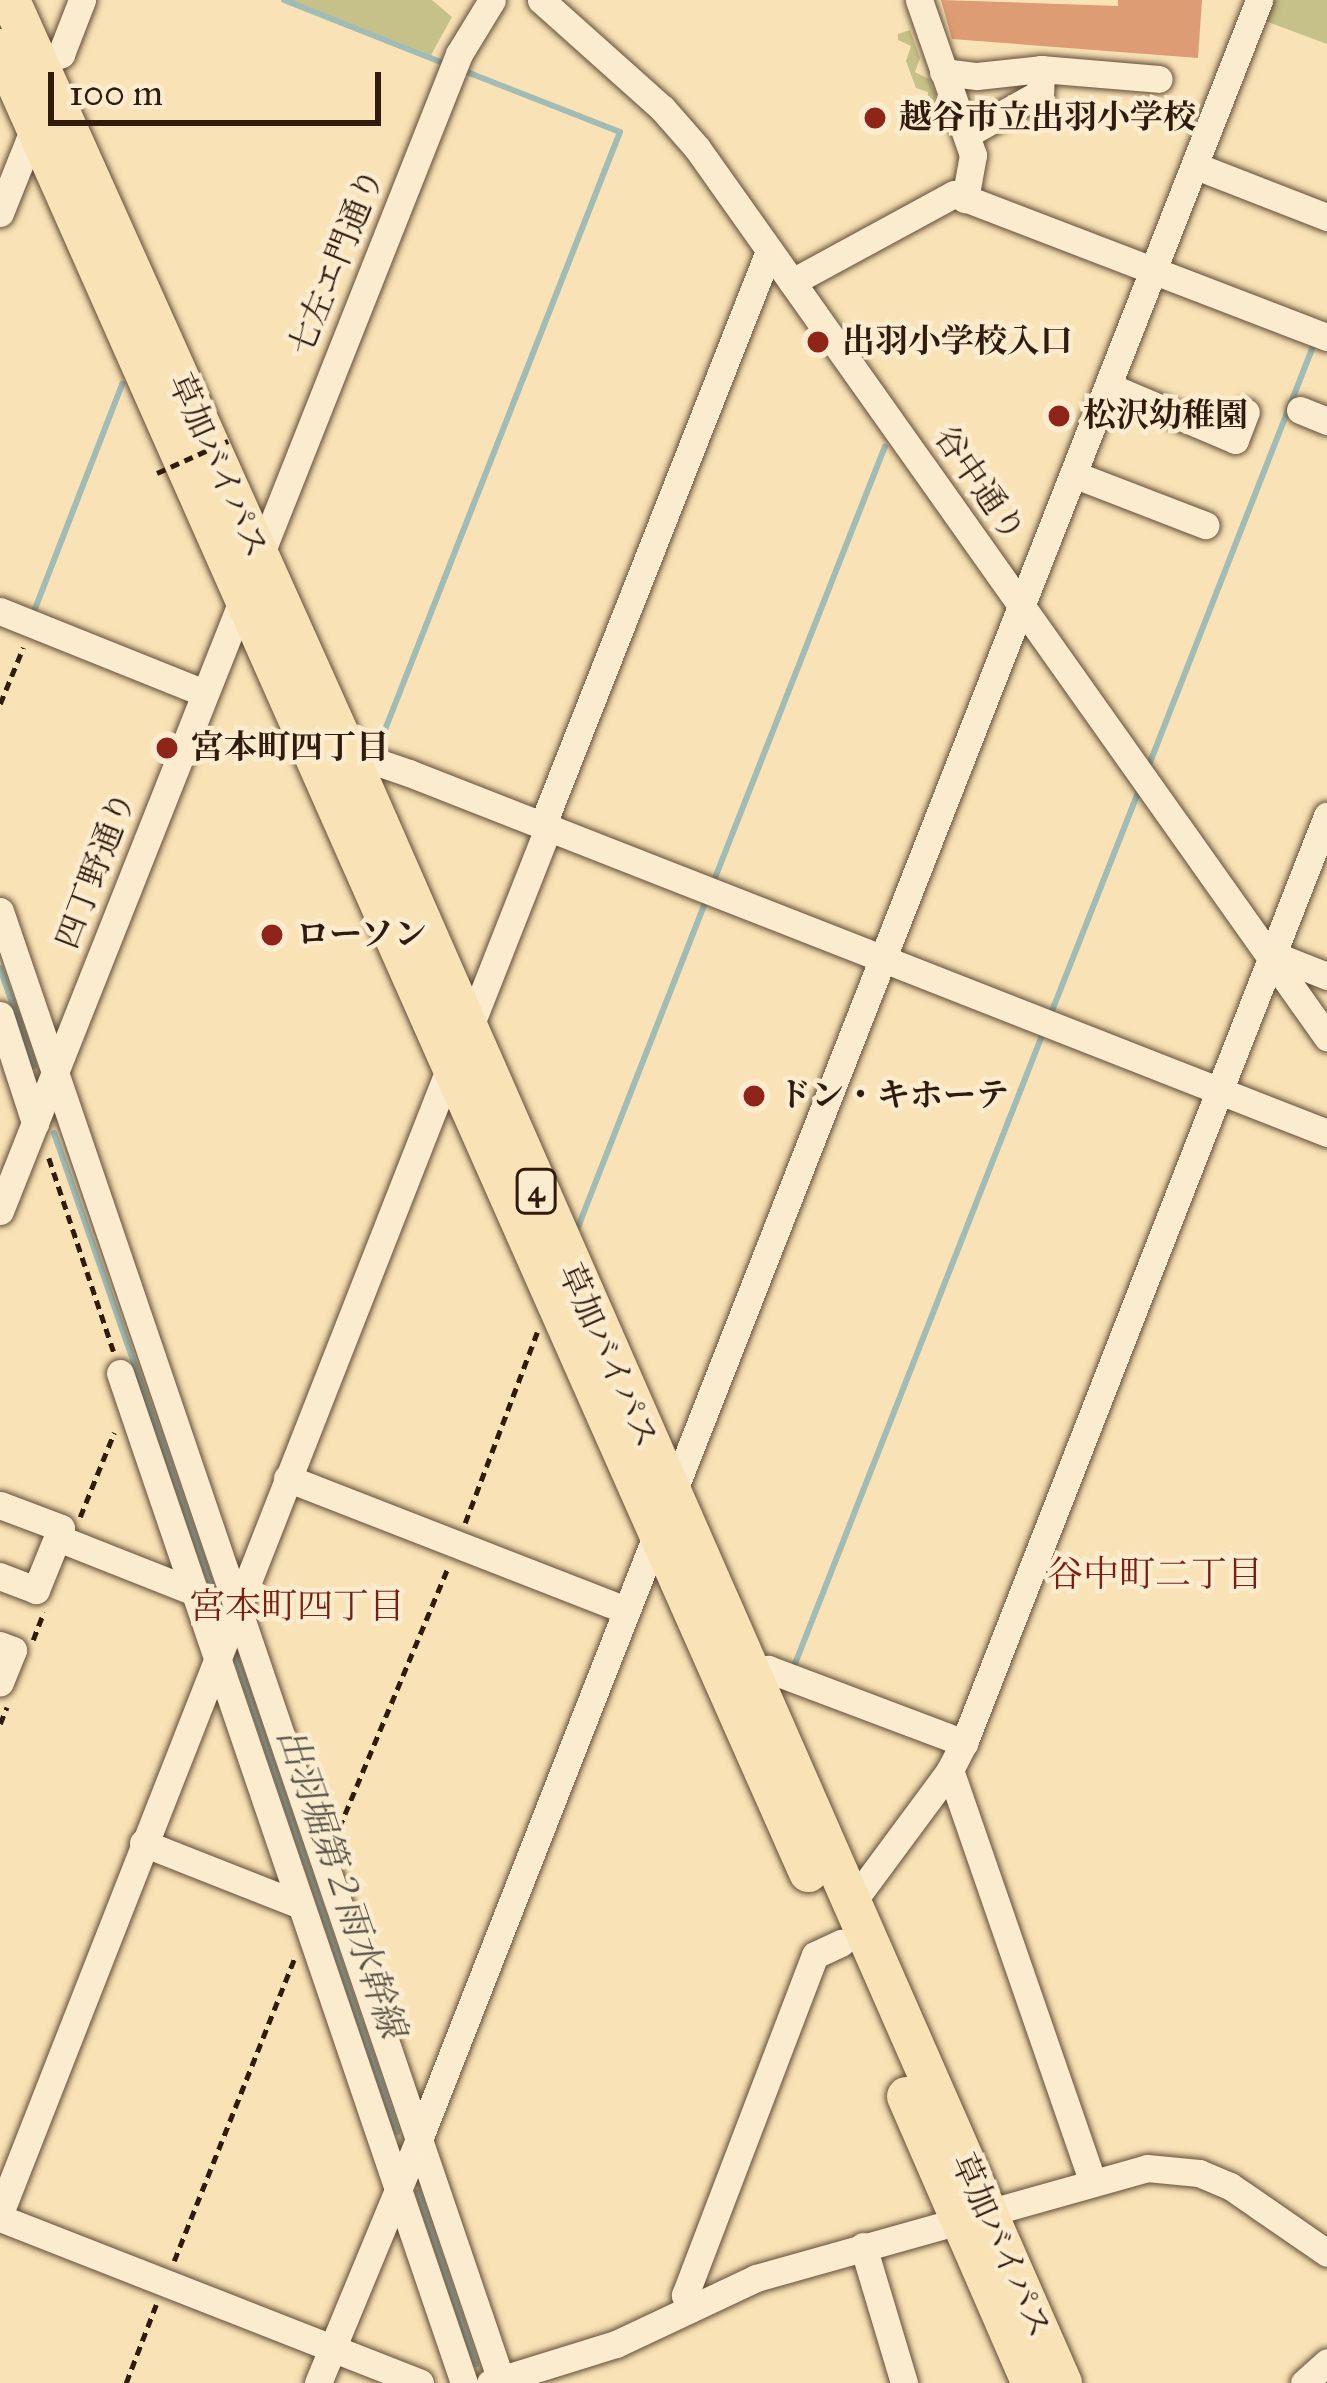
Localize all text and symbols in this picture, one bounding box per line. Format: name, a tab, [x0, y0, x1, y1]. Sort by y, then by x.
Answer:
scale bar	[54, 48, 387, 122]
text: 100 m	[69, 71, 163, 115]
place label: 越谷市立出羽小学校	[899, 98, 1196, 138]
marker: 越谷市立出羽小学校	[862, 105, 888, 131]
street label: 七左エ門通り	[282, 163, 392, 361]
place label: 出羽小学校入口	[842, 322, 1073, 362]
marker: 出羽小学校入口	[805, 329, 831, 355]
street label: 草加バイパス	[160, 368, 276, 564]
place label: 松沢幼稚園	[1083, 396, 1248, 436]
marker: 松沢幼稚園	[1046, 403, 1072, 429]
street label: 谷中通り	[925, 419, 1033, 549]
place label: 宮本町四丁目	[191, 728, 389, 768]
marker: 宮本町四丁目	[154, 735, 180, 761]
street label: 四丁野通り	[48, 786, 144, 954]
place label: ローソン	[296, 915, 428, 955]
marker: ローソン	[259, 922, 285, 948]
place label: ドン・キホーテ	[778, 1076, 1009, 1116]
marker: ドン・キホーテ	[741, 1083, 767, 1109]
road number: 4	[515, 1167, 557, 1215]
street label: 草加バイパス	[550, 1258, 666, 1454]
district label: 谷中町二丁目	[1047, 1553, 1263, 1597]
district label: 宮本町四丁目	[189, 1585, 405, 1629]
water label: 出羽堀第２雨水幹線	[268, 1723, 414, 2043]
street label: 草加バイパス	[943, 2148, 1059, 2344]

